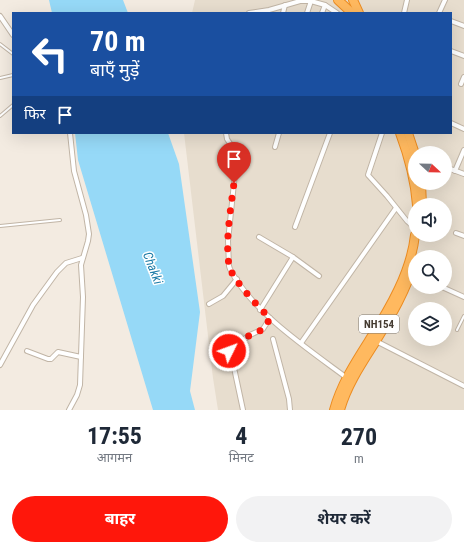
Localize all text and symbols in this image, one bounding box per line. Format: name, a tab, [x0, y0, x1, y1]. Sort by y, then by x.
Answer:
text: 70 m	[90, 25, 146, 58]
icon: left	[24, 28, 76, 80]
text: बाएँ मुड़ें	[90, 59, 139, 80]
icon: arrive	[54, 104, 76, 126]
text: फिर	[24, 105, 46, 123]
pin	[217, 142, 251, 183]
north arrow	[408, 146, 452, 190]
map controls	[408, 146, 452, 346]
icon: arrive	[223, 148, 245, 170]
button: sound	[408, 198, 452, 242]
water label: Chakki	[140, 250, 166, 286]
button: search	[408, 250, 452, 294]
button: layers	[408, 302, 452, 346]
road number: NH154	[359, 315, 399, 333]
position arrow	[208, 330, 250, 372]
text: 17:55	[87, 422, 142, 450]
text: 4	[235, 422, 247, 450]
text: 270	[341, 423, 377, 451]
text: आगमन	[97, 450, 132, 465]
text: मिनट	[229, 450, 254, 465]
text: m	[354, 451, 364, 466]
button: बाहर	[12, 496, 228, 542]
button: शेयर करें	[236, 496, 452, 542]

